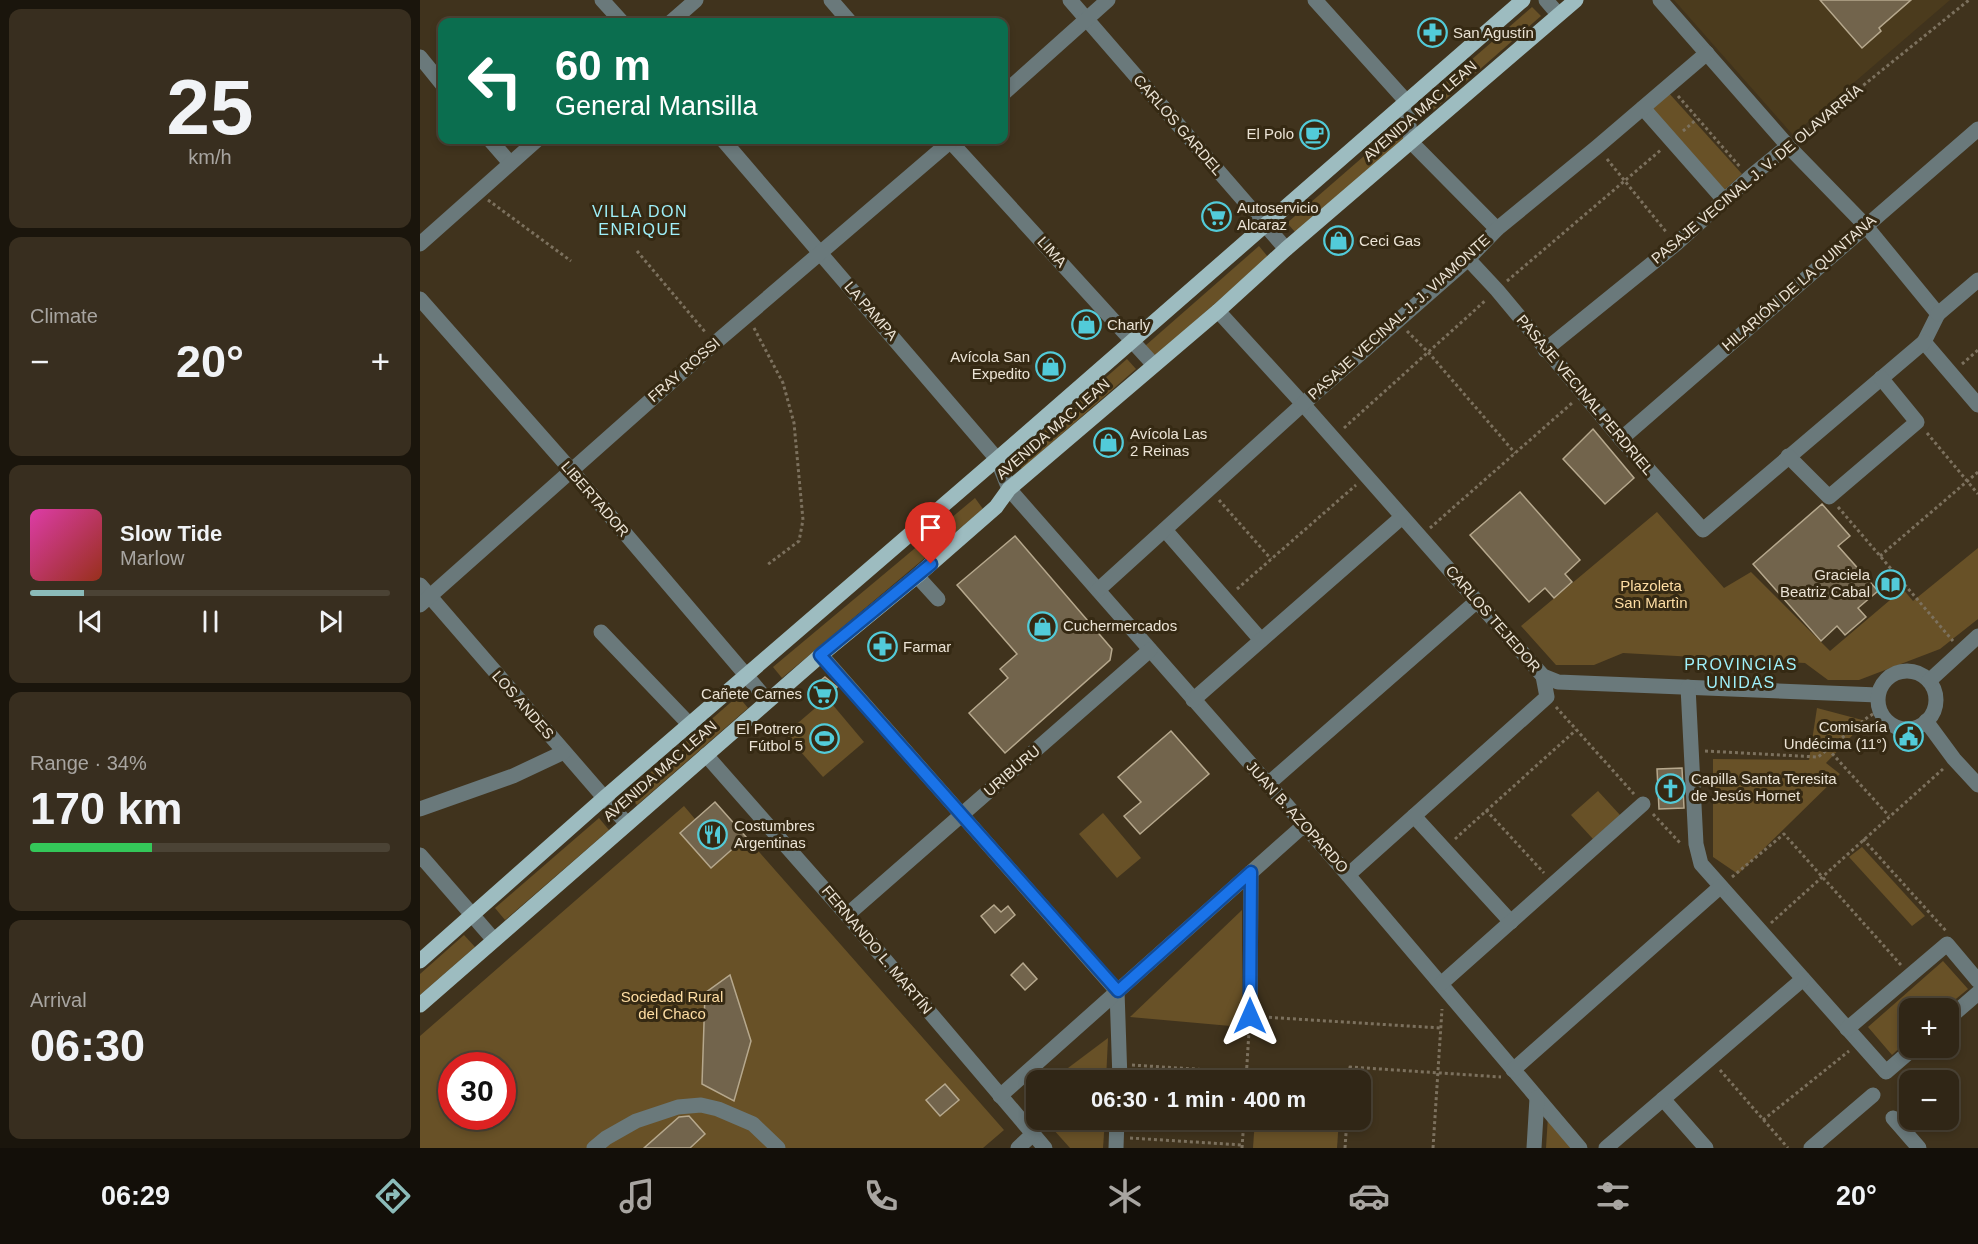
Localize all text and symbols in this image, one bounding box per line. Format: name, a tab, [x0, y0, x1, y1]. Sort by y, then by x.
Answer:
pharmacy icon: San Agustín	[1416, 17, 1448, 49]
place label: San Agustín	[1453, 24, 1534, 41]
icon: left	[456, 42, 534, 120]
text: 60 m	[555, 42, 651, 89]
street label: AVENIDA MAC LEAN	[1359, 57, 1480, 165]
text: 25	[167, 63, 253, 151]
street label: CARLOS GARDEL	[1130, 71, 1227, 178]
street label: PASAJE VECINAL J. V. DE OLAVARRÍA	[1648, 80, 1865, 267]
text: General Mansilla	[555, 91, 758, 121]
cafe icon: El Polo	[1299, 118, 1331, 150]
place label: El Polo	[1246, 125, 1294, 142]
text: km/h	[188, 146, 232, 168]
place label: Autoservicio Alcaraz	[1237, 199, 1319, 233]
supermarket icon: Autoservicio Alcaraz	[1200, 201, 1232, 233]
district label: VILLA DON ENRIQUE	[592, 203, 688, 238]
street label: HILARIÓN DE LA QUINTANA	[1718, 211, 1879, 354]
shop icon: Ceci Gas	[1322, 225, 1354, 257]
street label: PASAJE VECINAL J. J. VIAMONTE	[1304, 231, 1493, 403]
place label: Ceci Gas	[1359, 232, 1421, 249]
street label: LIMA	[1034, 233, 1070, 270]
street label: LA PAMPA	[841, 278, 901, 343]
text: Climate	[30, 305, 98, 327]
shop icon: Charly	[1070, 309, 1102, 341]
street label: PASAJE VECINAL PERDRIEL	[1513, 311, 1657, 478]
place label: Charly	[1107, 316, 1151, 333]
street label: FRAY ROSSI	[644, 334, 723, 405]
text: 20°	[176, 336, 244, 387]
text: −	[30, 343, 49, 380]
text: +	[371, 343, 390, 380]
place label: Avícola San Expedito	[950, 348, 1030, 382]
shop icon: Avícola San Expedito	[1035, 350, 1067, 382]
street label: AVENIDA MAC LEAN	[992, 375, 1113, 483]
place label: Avícola Las 2 Reinas	[1130, 425, 1207, 459]
shop icon: Avícola Las 2 Reinas	[1093, 427, 1125, 459]
street label: LIBERTADOR	[558, 457, 633, 540]
pin	[905, 502, 956, 564]
icon: arrive	[914, 511, 947, 544]
text: Slow Tide	[120, 521, 222, 546]
text: Marlow	[120, 547, 184, 569]
street label: CARLOS TEJEDOR	[1442, 562, 1544, 676]
place label: Graciela Beatriz Cabal	[1780, 566, 1871, 600]
library icon: Graciela Beatriz Cabal	[1875, 568, 1907, 600]
park label: Plazoleta San Martìn	[1614, 577, 1688, 611]
icon: previous	[74, 605, 107, 638]
icon: pause	[194, 605, 227, 638]
icon: next	[314, 605, 347, 638]
shop icon: Cuchermercados	[1026, 610, 1058, 642]
place label: Cuchermercados	[1063, 617, 1177, 634]
pharmacy icon: Farmar	[866, 631, 898, 663]
place label: Farmar	[903, 638, 951, 655]
district label: PROVINCIAS UNIDAS	[1684, 656, 1798, 691]
street label: LOS ANDES	[489, 667, 558, 742]
supermarket icon: Cañete Carnes	[807, 678, 839, 710]
place label: Cañete Carnes	[701, 685, 802, 702]
street label: AVENIDA MAC LEAN	[599, 717, 720, 825]
place label: Comisaría Undécima (11°)	[1784, 718, 1888, 752]
place label: El Potrero Fútbol 5	[736, 720, 803, 754]
public building icon: Comisaría Undécima (11°)	[1892, 720, 1924, 752]
sports icon: El Potrero Fútbol 5	[808, 722, 840, 754]
street label: URIBURU	[980, 742, 1043, 799]
text: Range · 34%	[30, 752, 147, 774]
street label: JUAN B. AZOPARDO	[1243, 758, 1352, 876]
place label: Capilla Santa Teresita de Jesús Hornet	[1691, 770, 1837, 804]
church icon: Capilla Santa Teresita de Jesús Hornet	[1654, 772, 1686, 804]
text: 170 km	[30, 783, 183, 834]
place label: Costumbres Argentinas	[734, 817, 815, 851]
restaurant icon: Costumbres Argentinas	[697, 819, 729, 851]
street label: FERNANDO L. MARTÍN	[819, 882, 936, 1017]
position arrow	[1218, 984, 1282, 1048]
park label: Sociedad Rural del Chaco	[621, 988, 723, 1022]
text: Arrival	[30, 989, 87, 1011]
map controls	[1899, 998, 1959, 1130]
button: +	[1899, 998, 1959, 1058]
text: 06:30	[30, 1020, 145, 1071]
speed limit sign: 30	[438, 1052, 516, 1130]
button: −	[1899, 1070, 1959, 1130]
text: 06:30 · 1 min · 400 m	[1091, 1087, 1306, 1112]
icon: directions	[372, 1175, 414, 1217]
icon: music	[616, 1175, 658, 1217]
icon: phone	[860, 1175, 902, 1217]
icon: climate	[1104, 1175, 1146, 1217]
icon: car	[1348, 1175, 1390, 1217]
icon: filters	[1592, 1175, 1634, 1217]
text: 06:29	[101, 1181, 170, 1211]
text: 20°	[1836, 1181, 1877, 1211]

